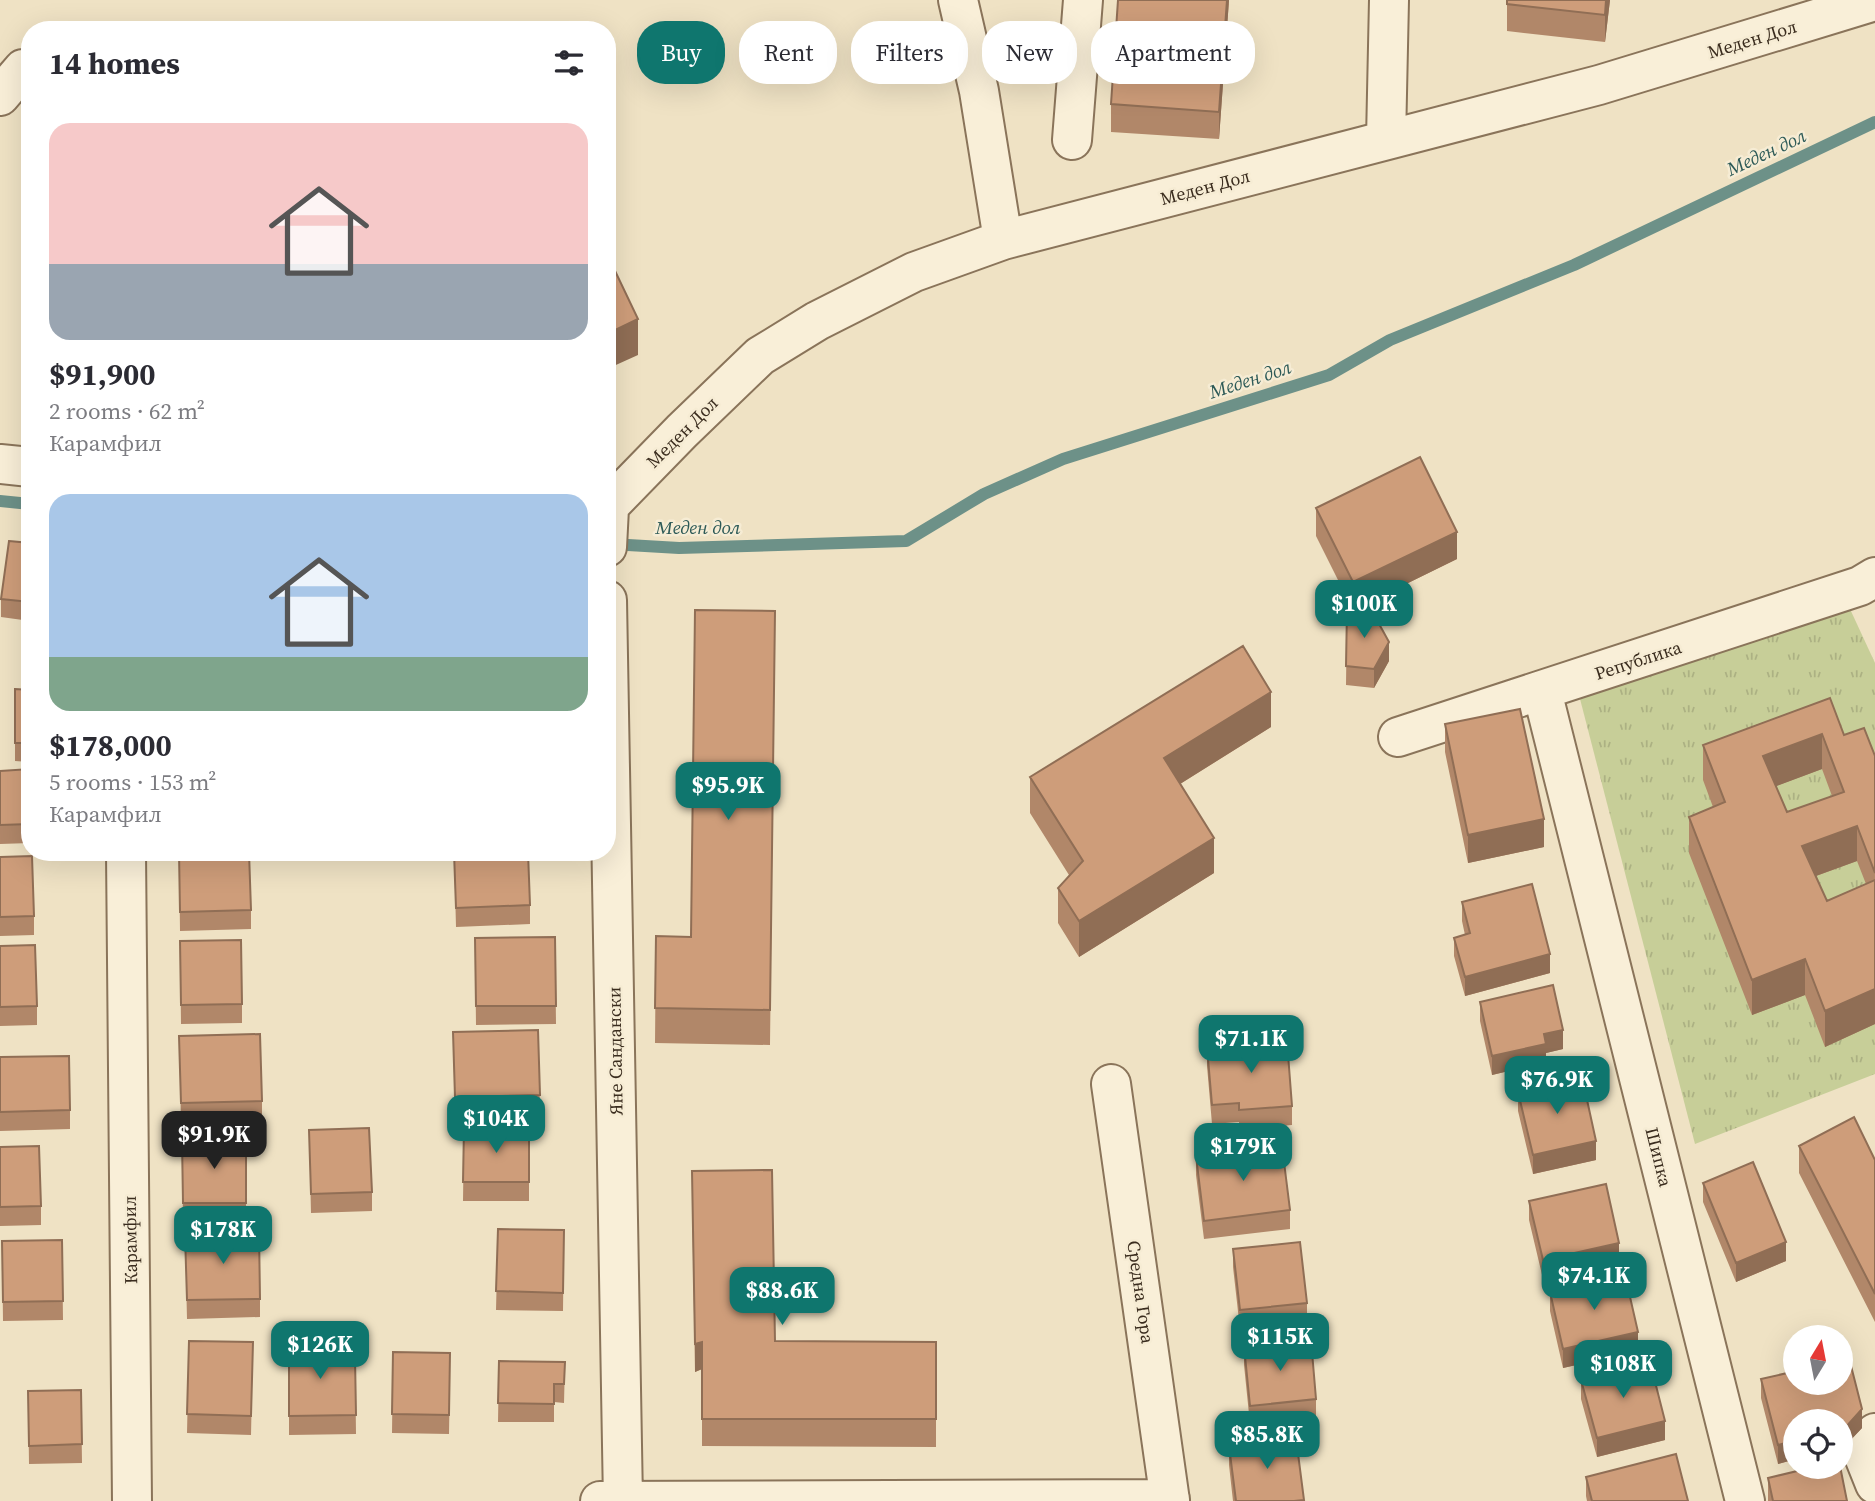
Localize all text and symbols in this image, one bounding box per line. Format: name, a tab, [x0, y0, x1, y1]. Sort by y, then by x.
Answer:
street label: Меден Дол	[1704, 14, 1800, 64]
chip: Buy	[637, 21, 725, 84]
chip: Rent	[739, 21, 837, 84]
chip: Filters	[851, 21, 968, 84]
chip: New	[982, 21, 1077, 84]
chip: Apartment	[1091, 21, 1255, 84]
text: 14 homes	[49, 43, 180, 84]
icon: filters	[550, 44, 588, 82]
water label: Меден дол	[1721, 122, 1810, 182]
street label: Меден Дол	[1157, 163, 1253, 211]
icon: home	[256, 168, 382, 294]
water label: Меден дол	[1205, 353, 1295, 405]
text: $91,900	[49, 354, 156, 395]
street label: Меден Дол	[641, 391, 723, 473]
text: 2 rooms · 62 m²	[49, 395, 205, 427]
text: Карамфил	[49, 427, 162, 459]
water label: Меден дол	[655, 514, 741, 540]
icon: home	[256, 539, 382, 665]
pin: $100K	[1315, 580, 1413, 640]
text: $100K	[1331, 587, 1397, 619]
street label: Република	[1591, 634, 1685, 686]
text: $178,000	[49, 725, 172, 766]
pin: $95.9K	[671, 762, 785, 822]
text: 5 rooms · 153 m²	[49, 766, 216, 798]
text: $95.9K	[692, 769, 764, 801]
text: Карамфил	[49, 798, 162, 830]
street label: Яне Сандански	[601, 986, 629, 1116]
pin: $71.1K	[1194, 1016, 1308, 1075]
text: $71.1K	[1215, 1022, 1287, 1054]
pin: $76.9K	[1500, 1056, 1614, 1116]
text: $76.9K	[1521, 1063, 1593, 1095]
pin: $104K	[447, 1096, 545, 1155]
text: $104K	[463, 1102, 529, 1134]
pin: $91.9K	[157, 1112, 271, 1171]
text: $91.9K	[178, 1118, 250, 1150]
pin: $179K	[1194, 1124, 1292, 1183]
street label: Шипка	[1640, 1125, 1679, 1190]
text: $179K	[1210, 1130, 1276, 1162]
street label: Карамфил	[117, 1196, 143, 1284]
pin: $178K	[174, 1206, 272, 1266]
text: $178K	[190, 1213, 256, 1245]
street label: Средна Гора	[1121, 1239, 1161, 1346]
pin: $74.1K	[1537, 1252, 1651, 1312]
text: $74.1K	[1558, 1259, 1630, 1291]
pin: $88.6K	[725, 1268, 839, 1327]
text: $88.6K	[746, 1274, 818, 1306]
pin: $115K	[1231, 1314, 1329, 1373]
text: $115K	[1247, 1320, 1313, 1352]
pin: $126K	[271, 1322, 369, 1381]
north arrow	[1783, 1325, 1853, 1395]
map controls	[1783, 1325, 1853, 1479]
text: $126K	[287, 1328, 353, 1360]
pin: $108K	[1574, 1340, 1672, 1400]
text: $108K	[1590, 1347, 1656, 1379]
button: locate	[1783, 1409, 1853, 1479]
pin: $85.8K	[1210, 1412, 1324, 1471]
text: $85.8K	[1231, 1418, 1303, 1450]

